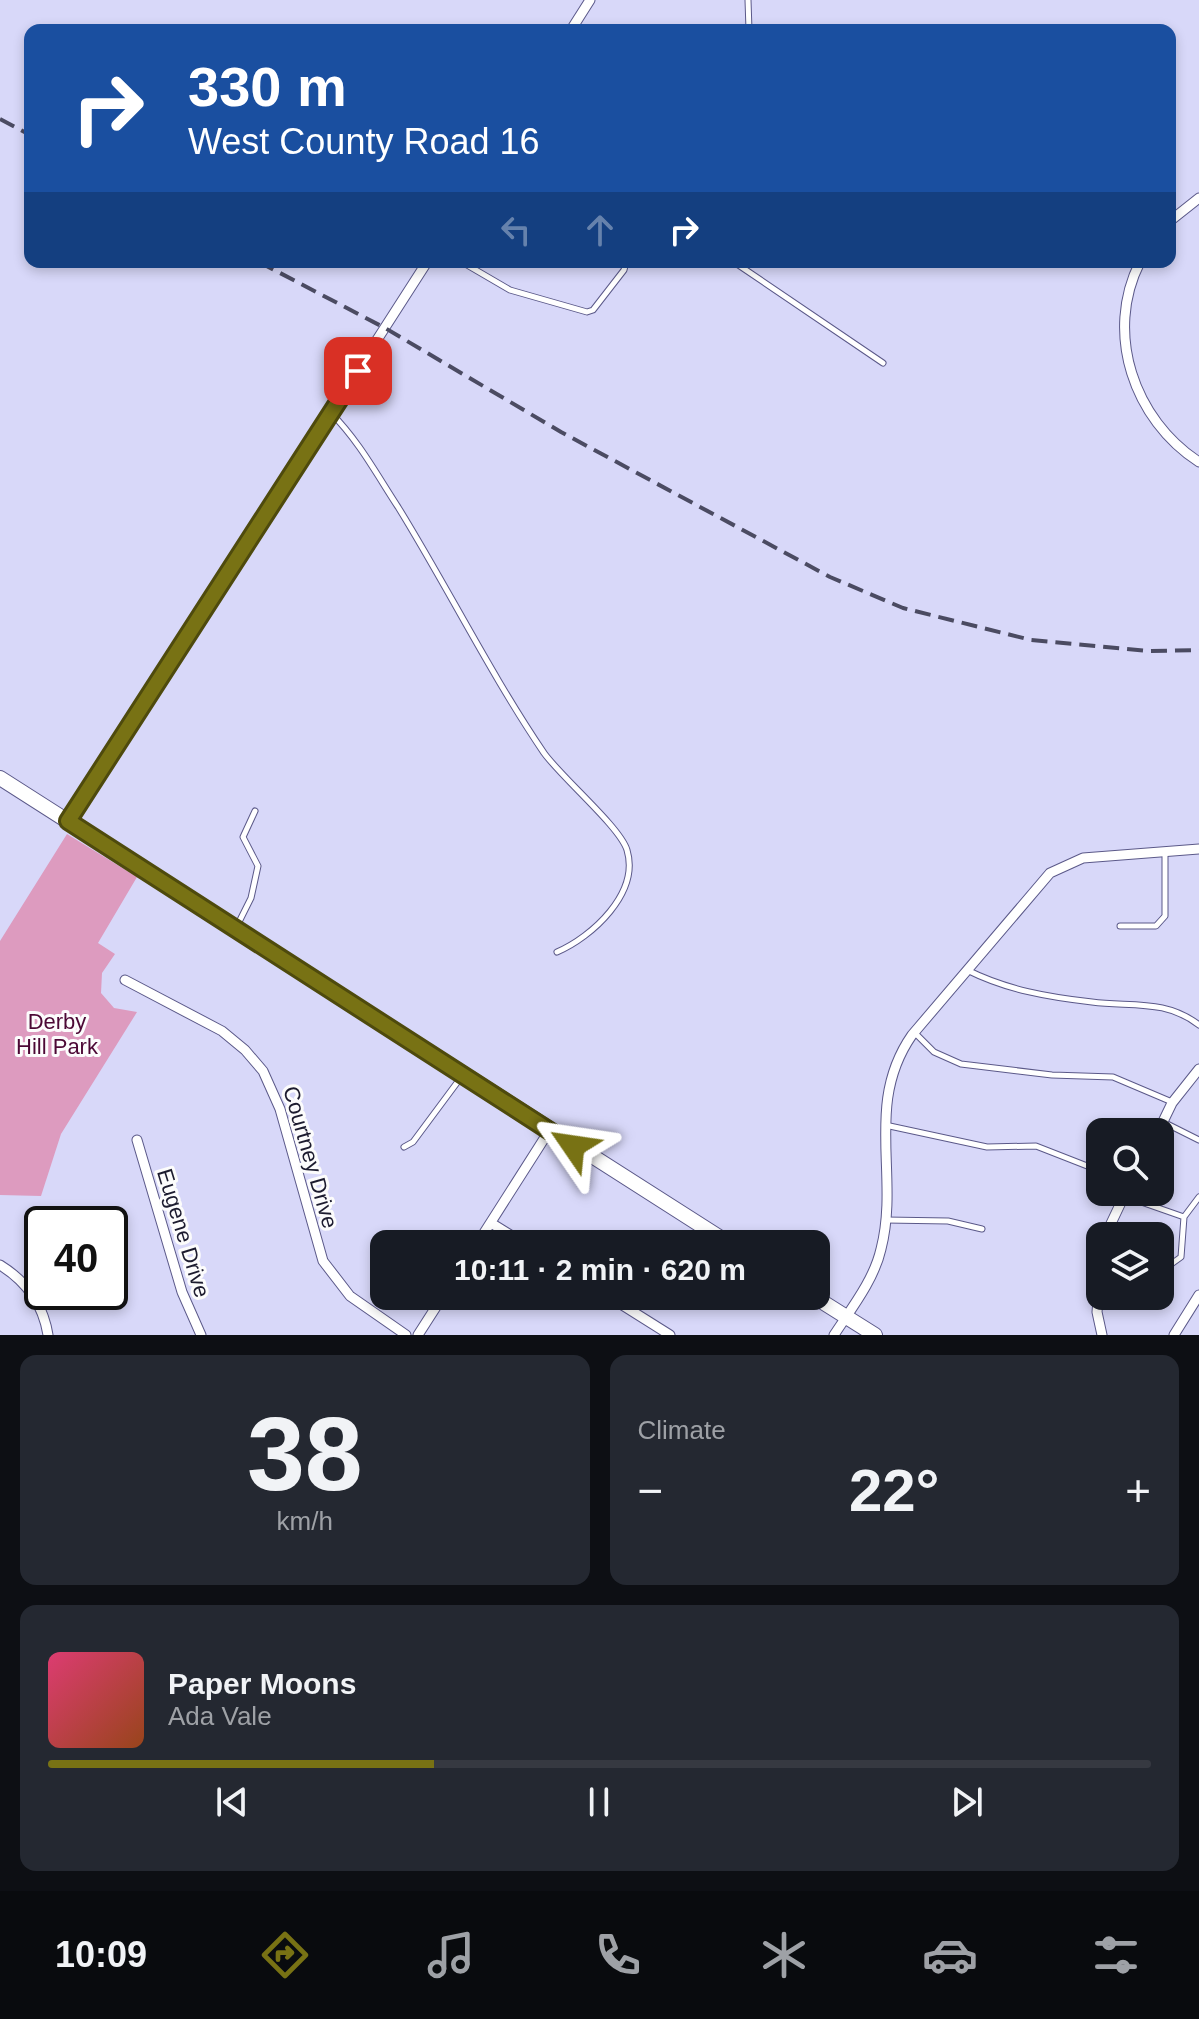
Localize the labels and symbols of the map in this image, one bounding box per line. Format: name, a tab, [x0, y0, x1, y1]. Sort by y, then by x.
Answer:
pin	[324, 337, 392, 405]
park label: Derby Hill Park	[16, 1009, 99, 1059]
street label: Courtney Drive	[278, 1083, 343, 1231]
position arrow	[531, 1104, 615, 1188]
street label: Eugene Drive	[152, 1166, 215, 1301]
speed limit sign: 40	[24, 1206, 128, 1310]

